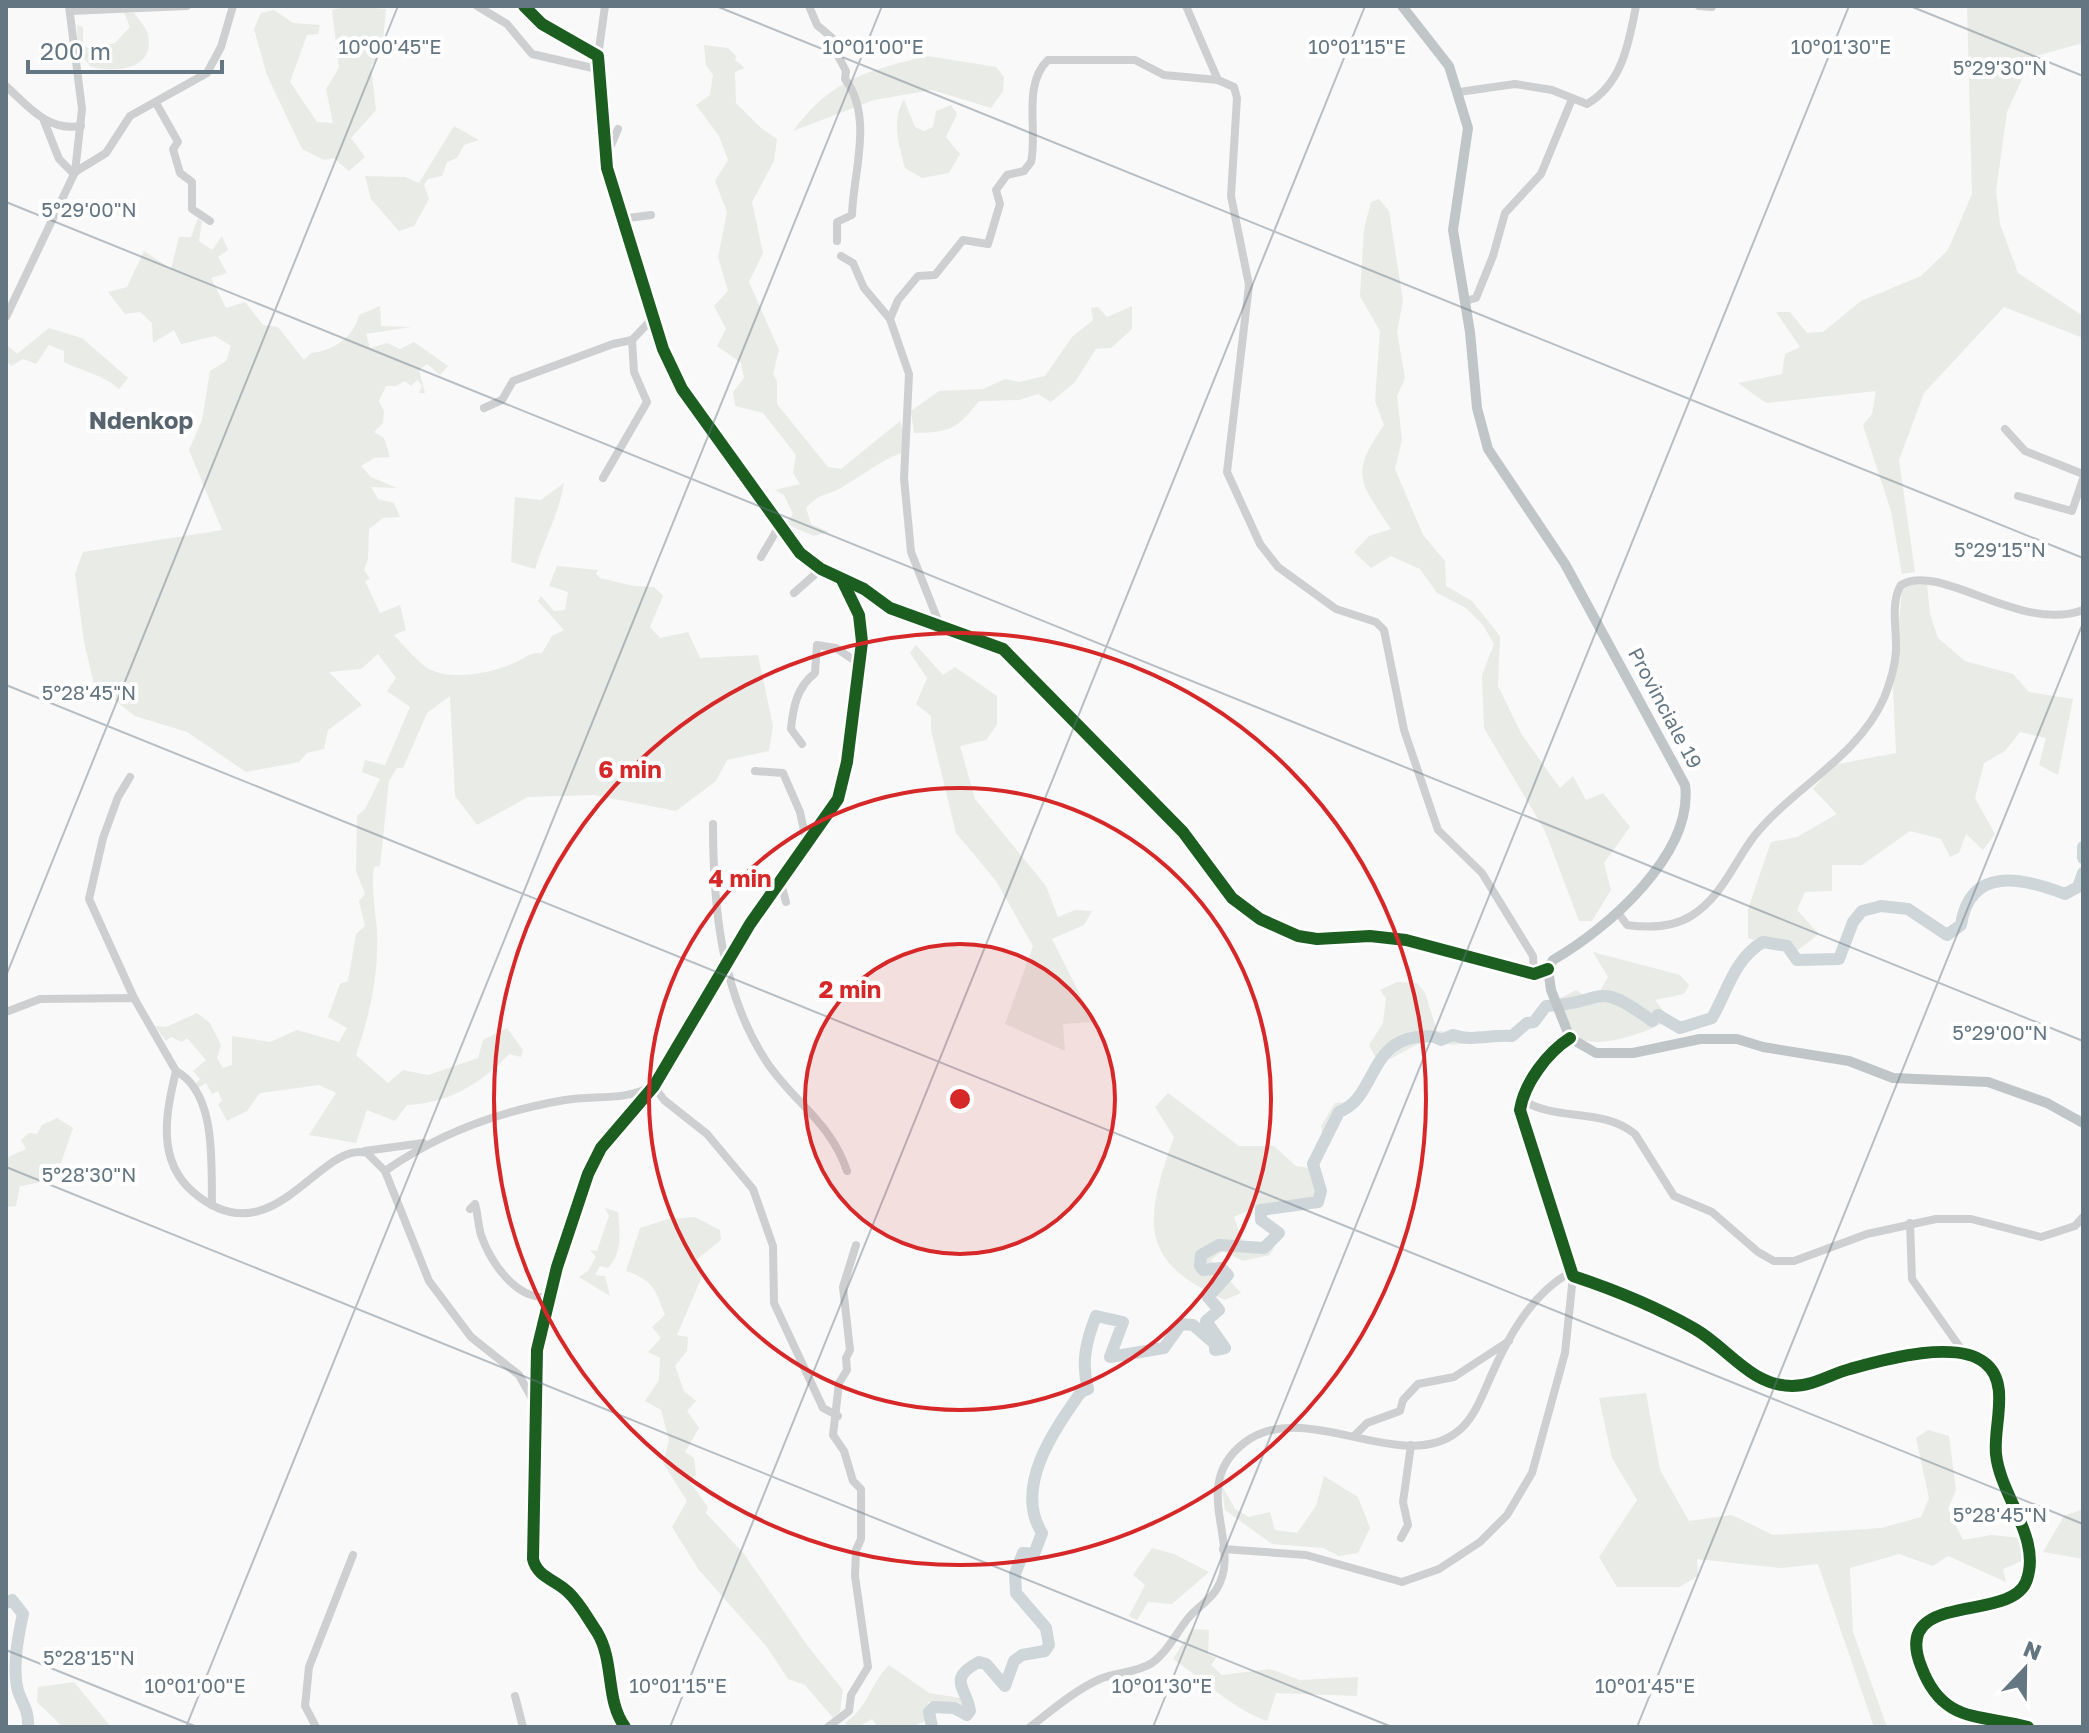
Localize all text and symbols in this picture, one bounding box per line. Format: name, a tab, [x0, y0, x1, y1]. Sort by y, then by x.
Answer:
scale bar	[28, 24, 222, 74]
text: 10°00'45"E	[339, 34, 441, 58]
text: 10°01'00"E	[822, 34, 924, 58]
text: 10°01'15"E	[1308, 34, 1406, 58]
text: 10°01'30"E	[1791, 34, 1891, 58]
text: 200 m	[40, 36, 111, 65]
text: 5°29'30"N	[1953, 55, 2047, 79]
text: 5°29'00"N	[41, 197, 137, 221]
district label: Ndenkop	[89, 405, 193, 434]
text: 5°29'15"N	[1954, 537, 2046, 561]
street label: Provinciale 19	[1624, 643, 1708, 772]
text: 5°28'45"N	[42, 680, 136, 704]
text: 6 min	[598, 754, 662, 783]
text: 4 min	[708, 863, 772, 892]
text: 2 min	[819, 974, 881, 1003]
text: 5°29'00"N	[1952, 1020, 2048, 1044]
centre of rings	[946, 1085, 974, 1113]
text: 5°28'30"N	[42, 1162, 136, 1186]
text: 5°28'45"N	[1953, 1502, 2047, 1526]
north arrow	[1985, 1629, 2065, 1709]
text: N	[2020, 1634, 2045, 1666]
text: 5°28'15"N	[43, 1645, 135, 1669]
text: 10°01'00"E	[144, 1673, 246, 1697]
text: 10°01'15"E	[629, 1673, 727, 1697]
text: 10°01'30"E	[1112, 1673, 1212, 1697]
text: 10°01'45"E	[1595, 1673, 1695, 1697]

